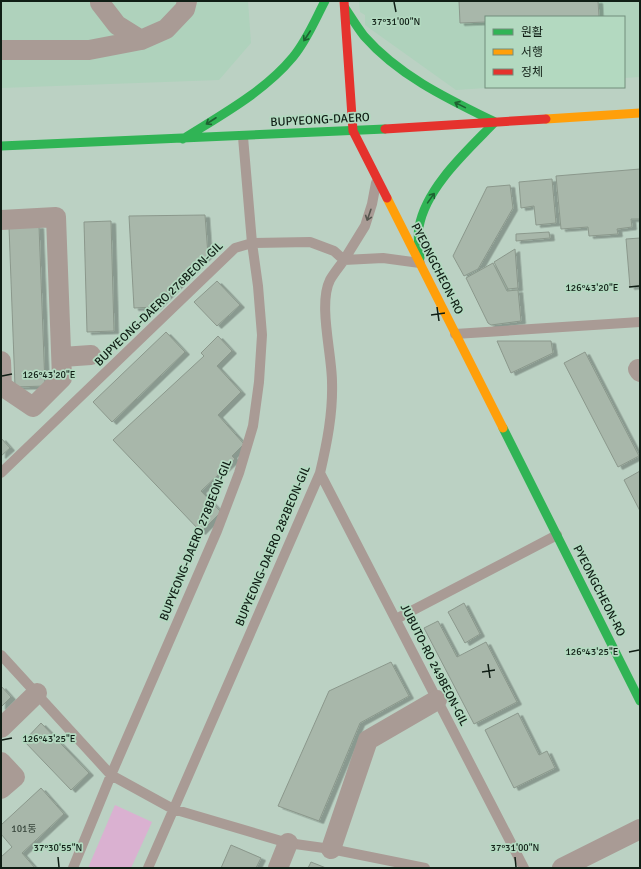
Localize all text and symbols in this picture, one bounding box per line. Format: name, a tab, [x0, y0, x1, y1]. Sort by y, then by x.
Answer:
text: 37°31'00"N	[372, 16, 420, 28]
legend	[485, 16, 625, 88]
text: 원활	[521, 25, 543, 40]
one-way arrow	[302, 30, 311, 41]
text: 서행	[521, 45, 543, 60]
text: 정체	[521, 65, 543, 80]
one-way arrow	[454, 101, 466, 108]
street label: BUPYEONG-DAERO	[270, 110, 370, 130]
one-way arrow	[205, 117, 216, 125]
one-way arrow	[427, 193, 435, 204]
one-way arrow	[364, 209, 372, 221]
street label: PYEONGCHEON-RO	[408, 221, 467, 317]
street label: BUPYEONG-DAERO 276BEON-GIL	[92, 238, 226, 370]
text: 126°43'20"E	[565, 282, 619, 294]
text: 126°43'20"E	[22, 369, 76, 381]
street label: BUPYEONG-DAERO 278BEON-GIL	[157, 457, 235, 623]
street label: BUPYEONG-DAERO 282BEON-GIL	[232, 463, 314, 629]
street label: PYEONGCHEON-RO	[570, 543, 629, 639]
street label: JUBUTO-RO 249BEON-GIL	[397, 601, 471, 729]
text: 126°43'25"E	[565, 646, 619, 658]
text: 126°43'25"E	[22, 733, 76, 745]
house number: 101동	[11, 823, 37, 835]
text: 37°30'55"N	[34, 842, 82, 854]
text: 37°31'00"N	[491, 842, 539, 854]

